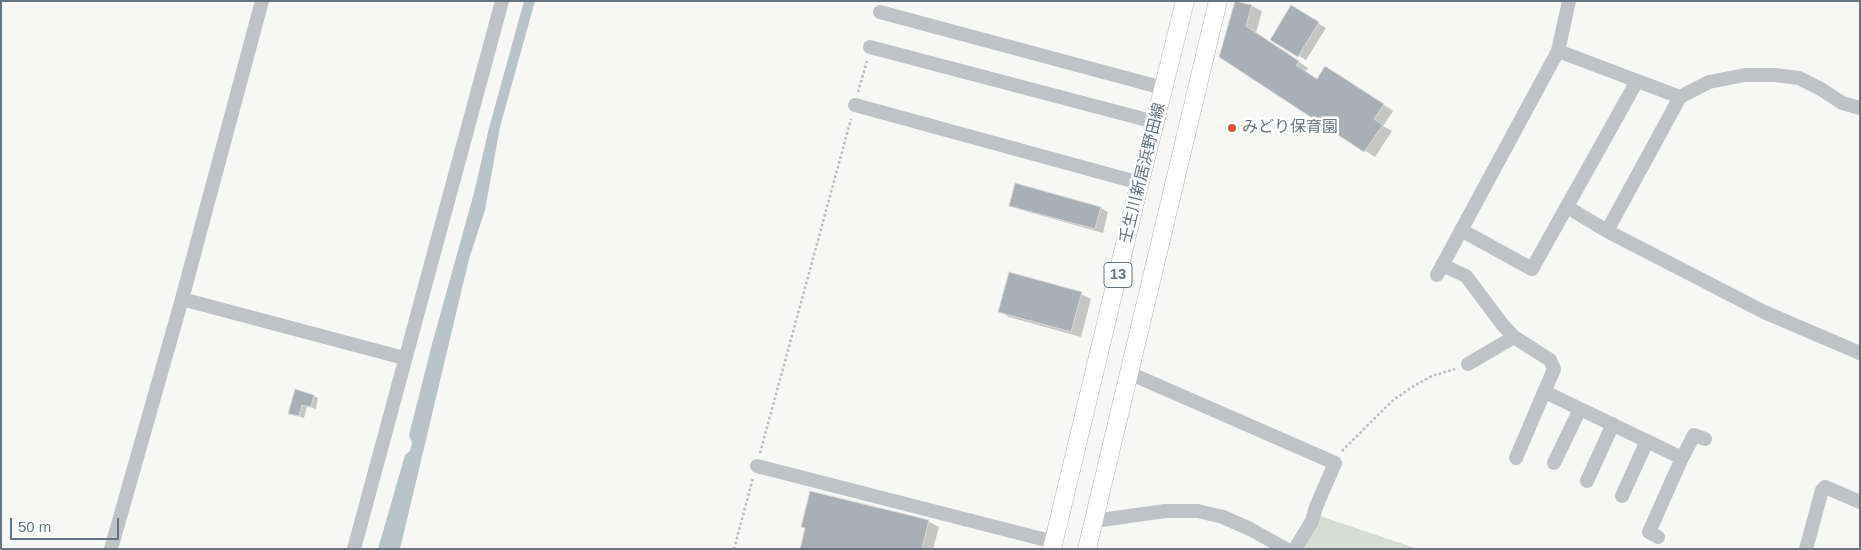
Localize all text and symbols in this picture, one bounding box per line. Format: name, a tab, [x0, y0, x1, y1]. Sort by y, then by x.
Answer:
street label: 壬生川新居浜野田線	[1116, 101, 1170, 245]
place label: みどり保育園	[1242, 118, 1338, 138]
marker: みどり保育園	[1226, 122, 1238, 134]
road number: 13	[1104, 262, 1132, 288]
scale bar	[12, 508, 121, 540]
text: 50 m	[18, 518, 51, 535]

